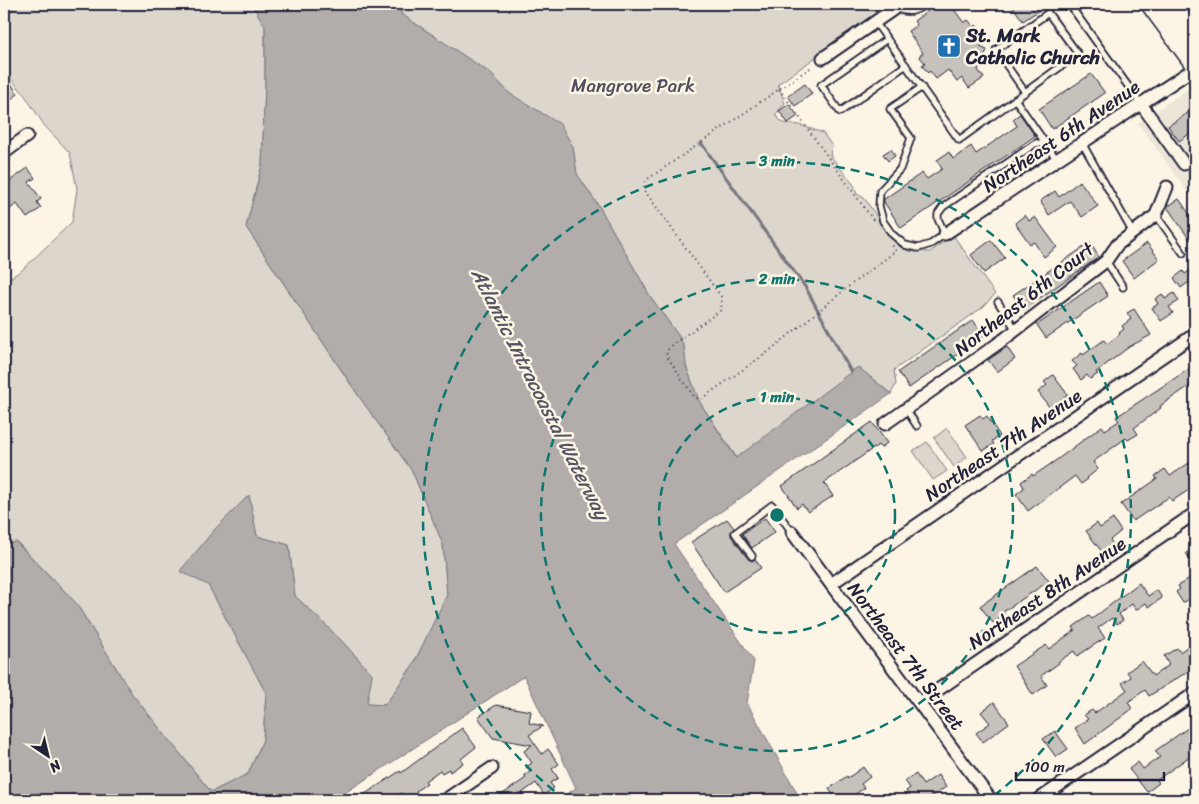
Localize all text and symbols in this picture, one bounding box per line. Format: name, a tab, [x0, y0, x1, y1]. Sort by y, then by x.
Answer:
place label: St. Mark Catholic Church	[965, 19, 1100, 74]
church icon: St. Mark Catholic Church	[936, 33, 962, 59]
park label: Mangrove Park	[571, 69, 695, 102]
street label: Northeast 6th Avenue	[975, 71, 1147, 201]
text: 3 min	[758, 148, 796, 174]
street label: Northeast 6th Court	[947, 233, 1102, 365]
water label: Atlantic Intracoastal Waterway	[461, 261, 620, 529]
text: 2 min	[758, 266, 796, 292]
street label: Northeast 7th Avenue	[917, 380, 1089, 510]
text: 1 min	[760, 384, 795, 410]
centre of rings	[768, 506, 786, 524]
street label: Northeast 8th Avenue	[961, 528, 1133, 658]
street label: Northeast 7th Street	[839, 574, 973, 738]
north arrow	[22, 732, 72, 782]
scale bar	[1016, 749, 1164, 781]
text: N	[44, 753, 67, 779]
text: 100 m	[1024, 754, 1065, 780]

